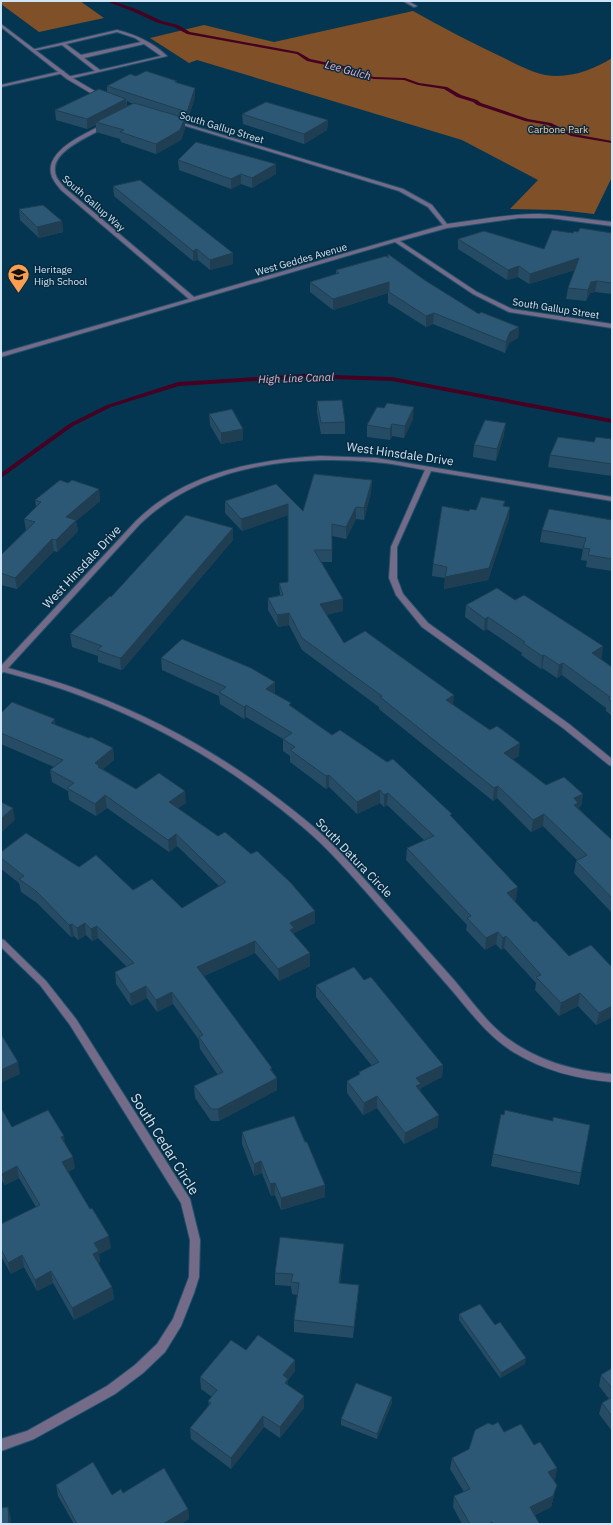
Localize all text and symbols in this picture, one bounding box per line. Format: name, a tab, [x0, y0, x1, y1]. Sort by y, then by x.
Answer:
water label: Lee Gulch	[324, 57, 372, 83]
street label: South Gallup Street	[178, 108, 266, 147]
park label: Carbone Park	[528, 123, 589, 136]
street label: South Gallup Way	[60, 172, 128, 234]
street label: West Geddes Avenue	[254, 240, 349, 279]
school or university icon: Heritage High School	[5, 262, 31, 295]
place label: Heritage High School	[34, 263, 88, 288]
street label: South Gallup Street	[512, 295, 601, 322]
water label: High Line Canal	[258, 370, 334, 386]
street label: West Hinsdale Drive	[346, 439, 455, 469]
street label: West Hinsdale Drive	[39, 522, 124, 611]
street label: South Datura Circle	[313, 815, 396, 901]
street label: South Cedar Circle	[127, 1090, 204, 1198]

